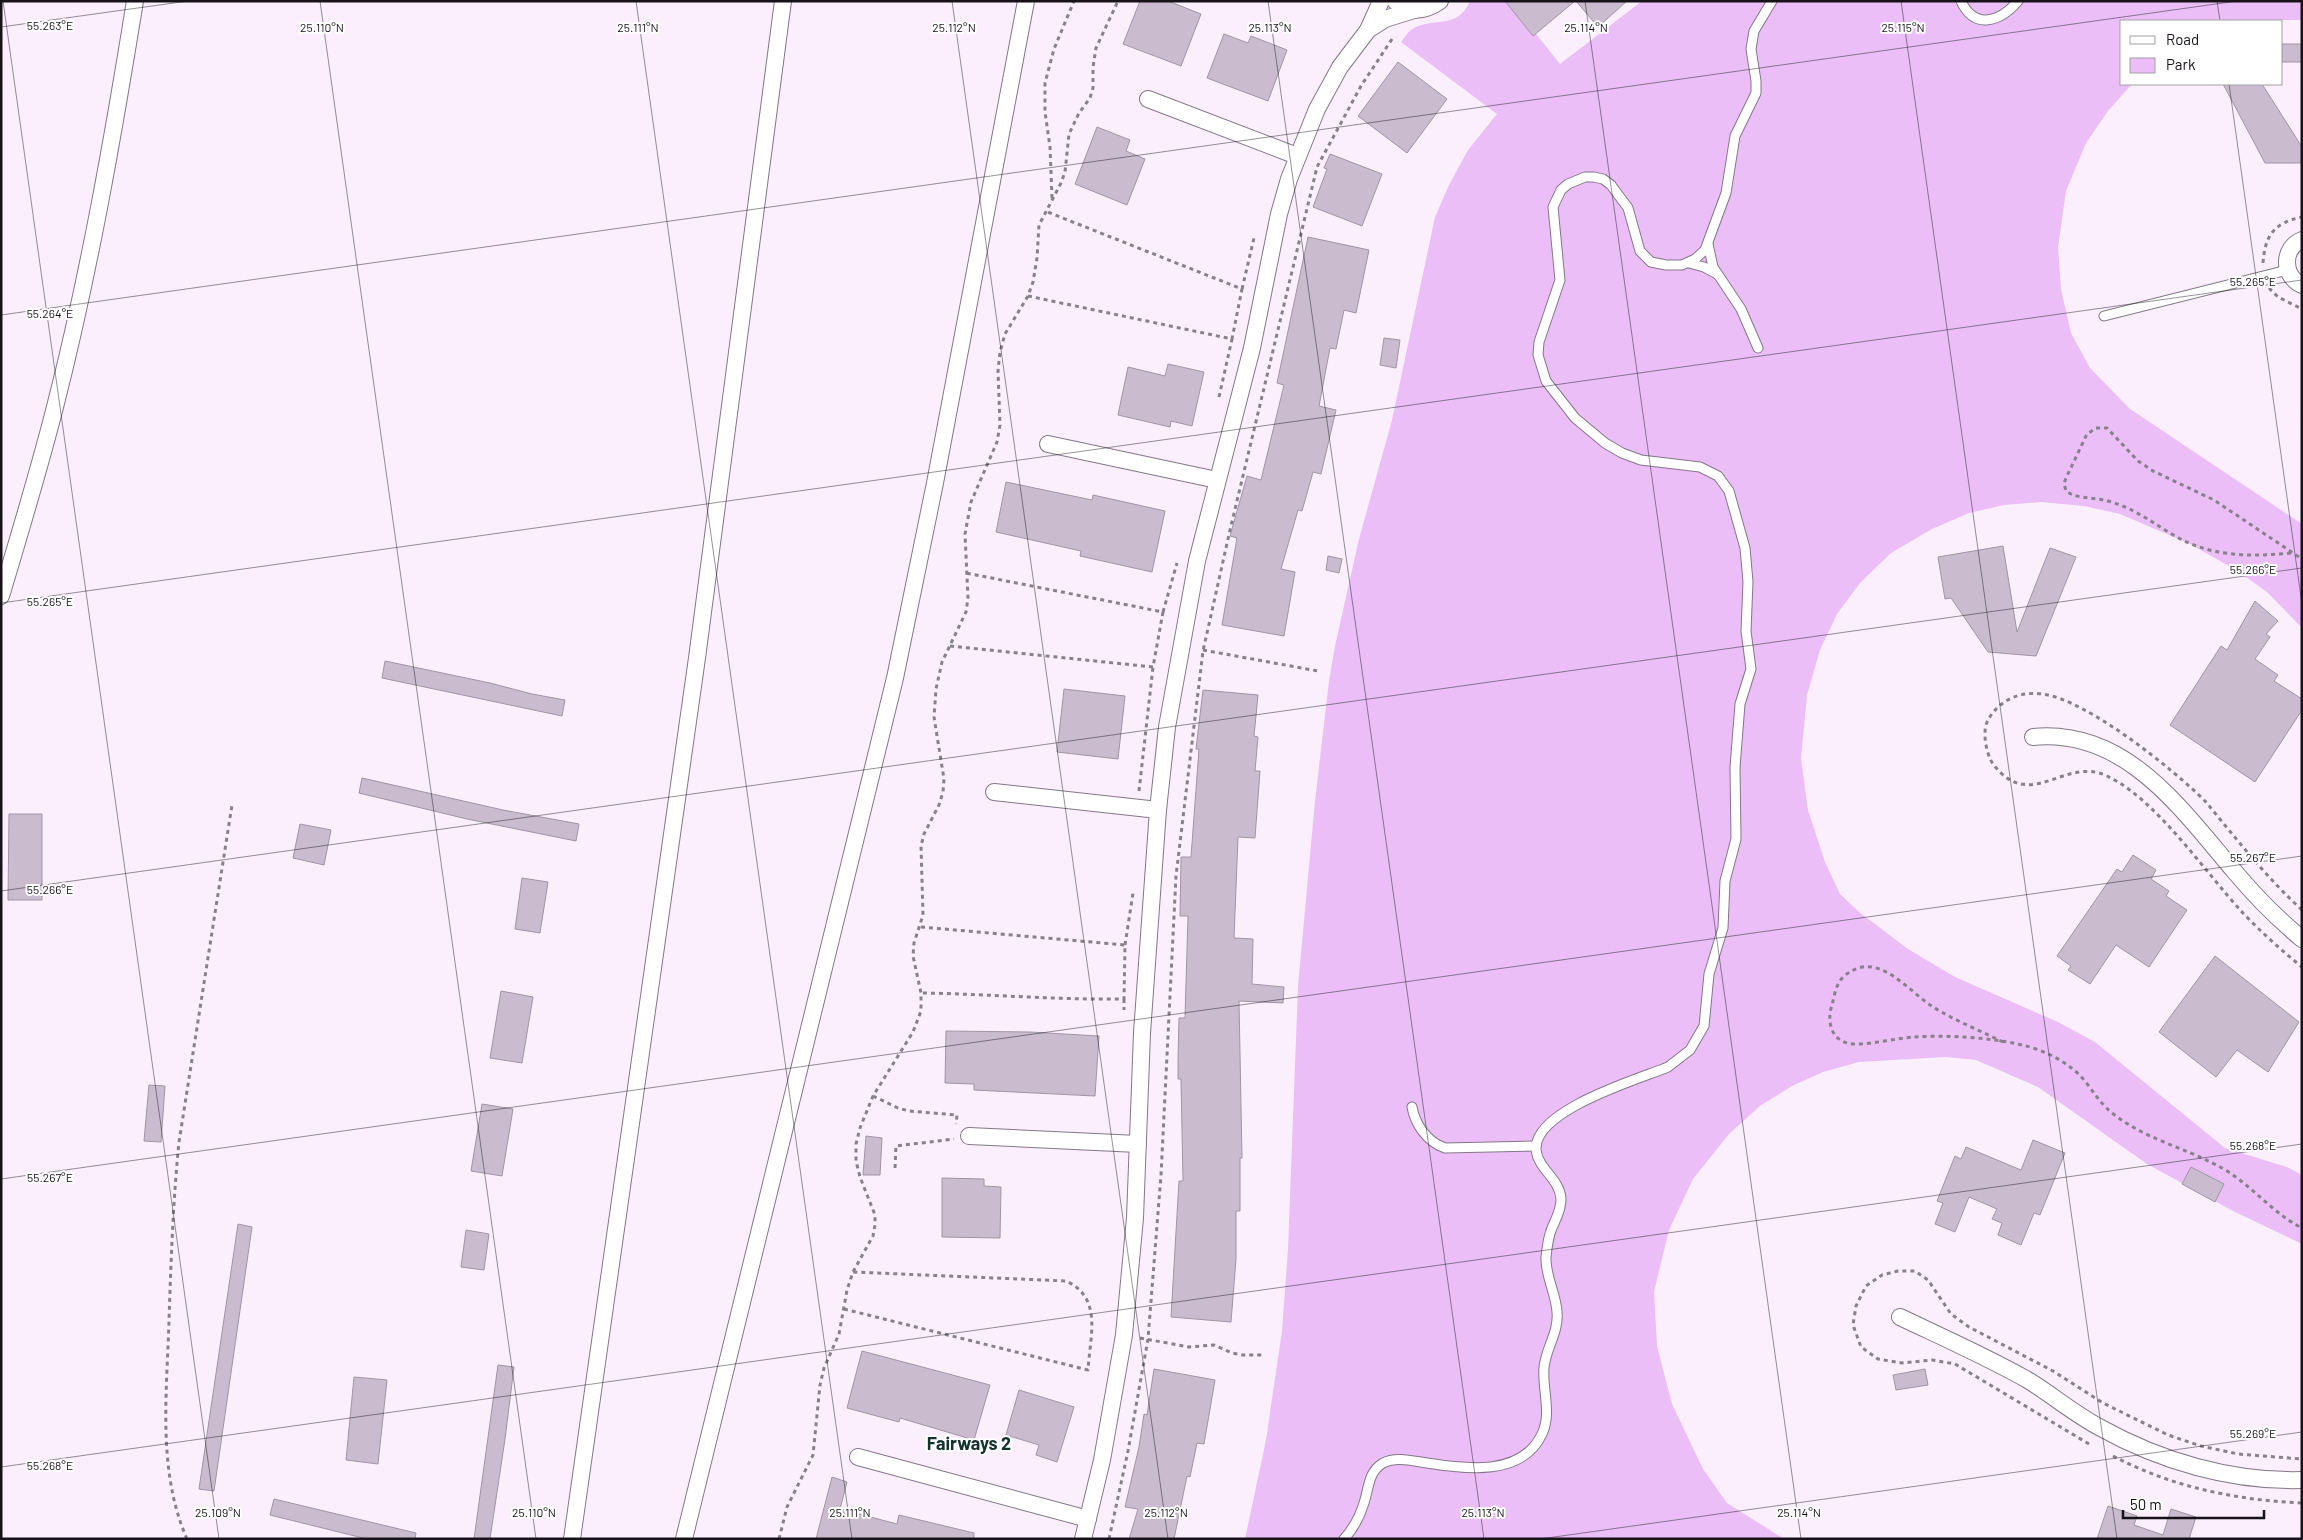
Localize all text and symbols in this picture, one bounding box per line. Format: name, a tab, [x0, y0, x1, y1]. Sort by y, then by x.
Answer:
text: 55.263°E	[27, 18, 73, 32]
text: 25.110°N	[300, 20, 344, 34]
text: 25.111°N	[617, 20, 659, 34]
text: 25.112°N	[932, 20, 976, 34]
text: 25.113°N	[1248, 20, 1292, 34]
text: 25.114°N	[1564, 20, 1608, 34]
text: 25.115°N	[1881, 20, 1925, 34]
legend	[2120, 20, 2283, 85]
text: Road	[2166, 30, 2199, 48]
text: Park	[2166, 55, 2196, 73]
text: 55.265°E	[2230, 274, 2276, 288]
text: 55.264°E	[27, 306, 73, 320]
text: 55.266°E	[2230, 562, 2276, 576]
text: 55.265°E	[27, 594, 73, 608]
text: 55.267°E	[2230, 850, 2276, 864]
text: 55.266°E	[27, 882, 73, 896]
text: 55.268°E	[2230, 1138, 2276, 1152]
text: 55.267°E	[27, 1170, 73, 1184]
text: 55.269°E	[2230, 1426, 2276, 1440]
district label: Fairways 2	[927, 1432, 1011, 1454]
text: 55.268°E	[27, 1458, 73, 1472]
scale bar	[2123, 1488, 2264, 1520]
text: 50 m	[2130, 1495, 2162, 1513]
text: 25.109°N	[195, 1505, 241, 1519]
text: 25.110°N	[512, 1505, 556, 1519]
text: 25.111°N	[829, 1505, 871, 1519]
text: 25.112°N	[1144, 1505, 1188, 1519]
text: 25.113°N	[1461, 1505, 1505, 1519]
text: 25.114°N	[1777, 1505, 1821, 1519]

